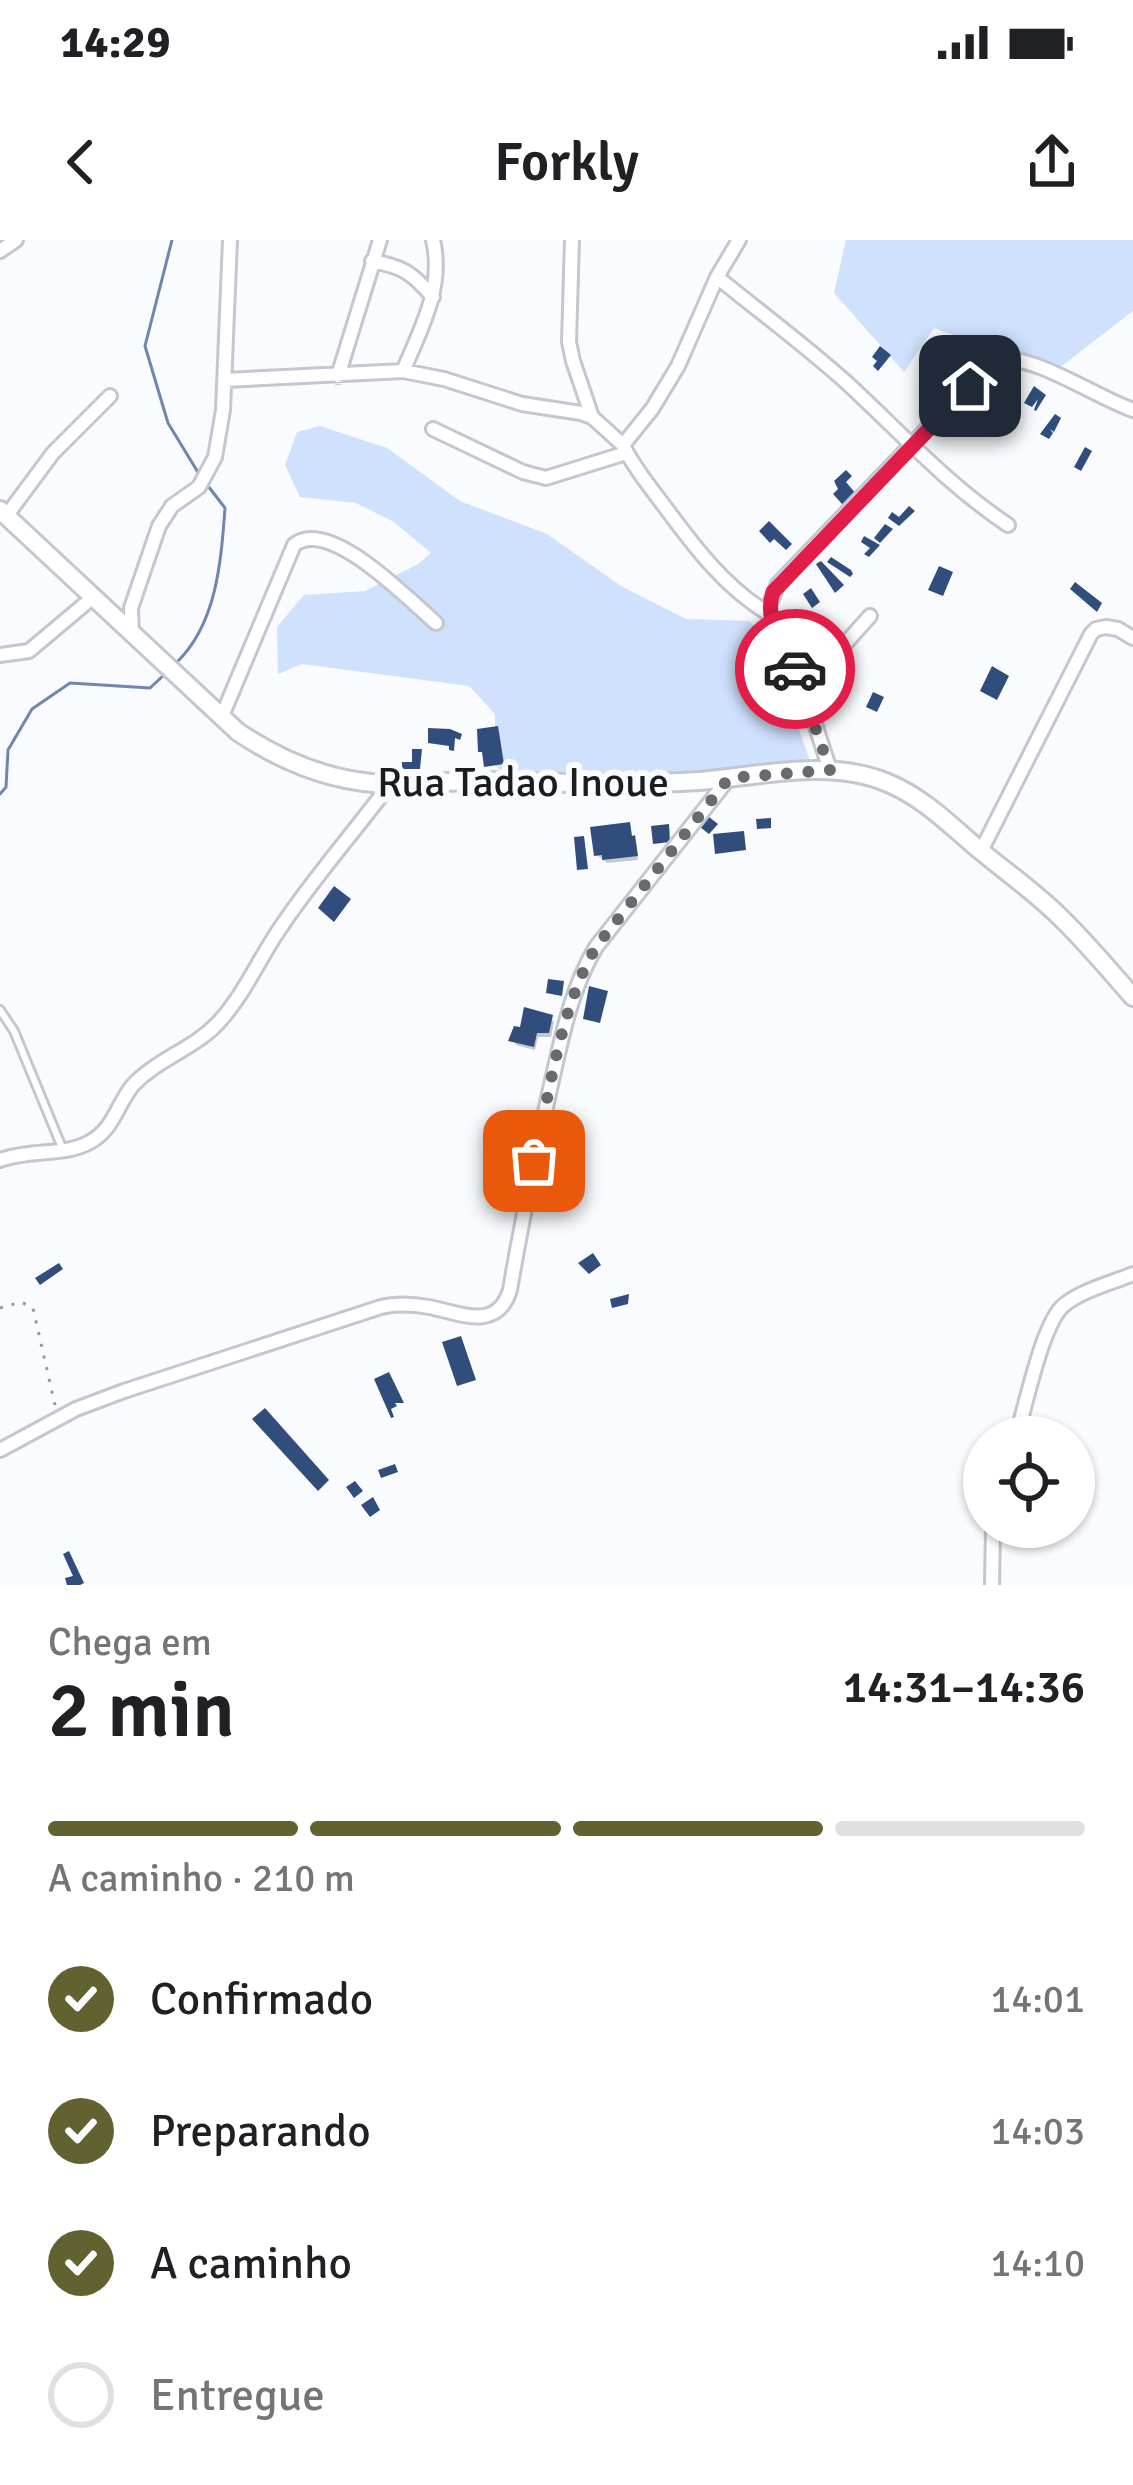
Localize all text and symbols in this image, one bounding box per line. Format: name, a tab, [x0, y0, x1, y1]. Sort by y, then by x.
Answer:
text: 14:29	[60, 15, 170, 70]
icon: back	[48, 129, 114, 195]
text: Forkly	[494, 129, 639, 196]
icon: share	[1019, 129, 1085, 195]
pin	[919, 335, 1021, 437]
icon: home	[937, 353, 1003, 419]
courier	[735, 609, 855, 729]
icon: car	[762, 636, 828, 702]
street label: Rua Tadao Inoue	[377, 757, 669, 808]
pin	[483, 1110, 585, 1212]
icon: bag	[501, 1128, 567, 1194]
map controls	[963, 1416, 1095, 1548]
button: locate	[963, 1416, 1095, 1548]
text: Chega em	[48, 1618, 212, 1666]
text: 14:31–14:36	[843, 1660, 1085, 1715]
text: 2 min	[48, 1663, 235, 1759]
text: A caminho · 210 m	[48, 1854, 355, 1902]
icon: check	[48, 1966, 114, 2032]
text: Confirmado	[150, 1972, 373, 2027]
text: 14:01	[990, 1975, 1085, 2023]
icon: check	[48, 2098, 114, 2164]
text: Preparando	[150, 2104, 371, 2159]
text: 14:03	[990, 2107, 1085, 2155]
icon: check	[48, 2230, 114, 2296]
text: A caminho	[150, 2236, 352, 2291]
text: 14:10	[990, 2239, 1085, 2287]
text: Entregue	[150, 2368, 325, 2423]

